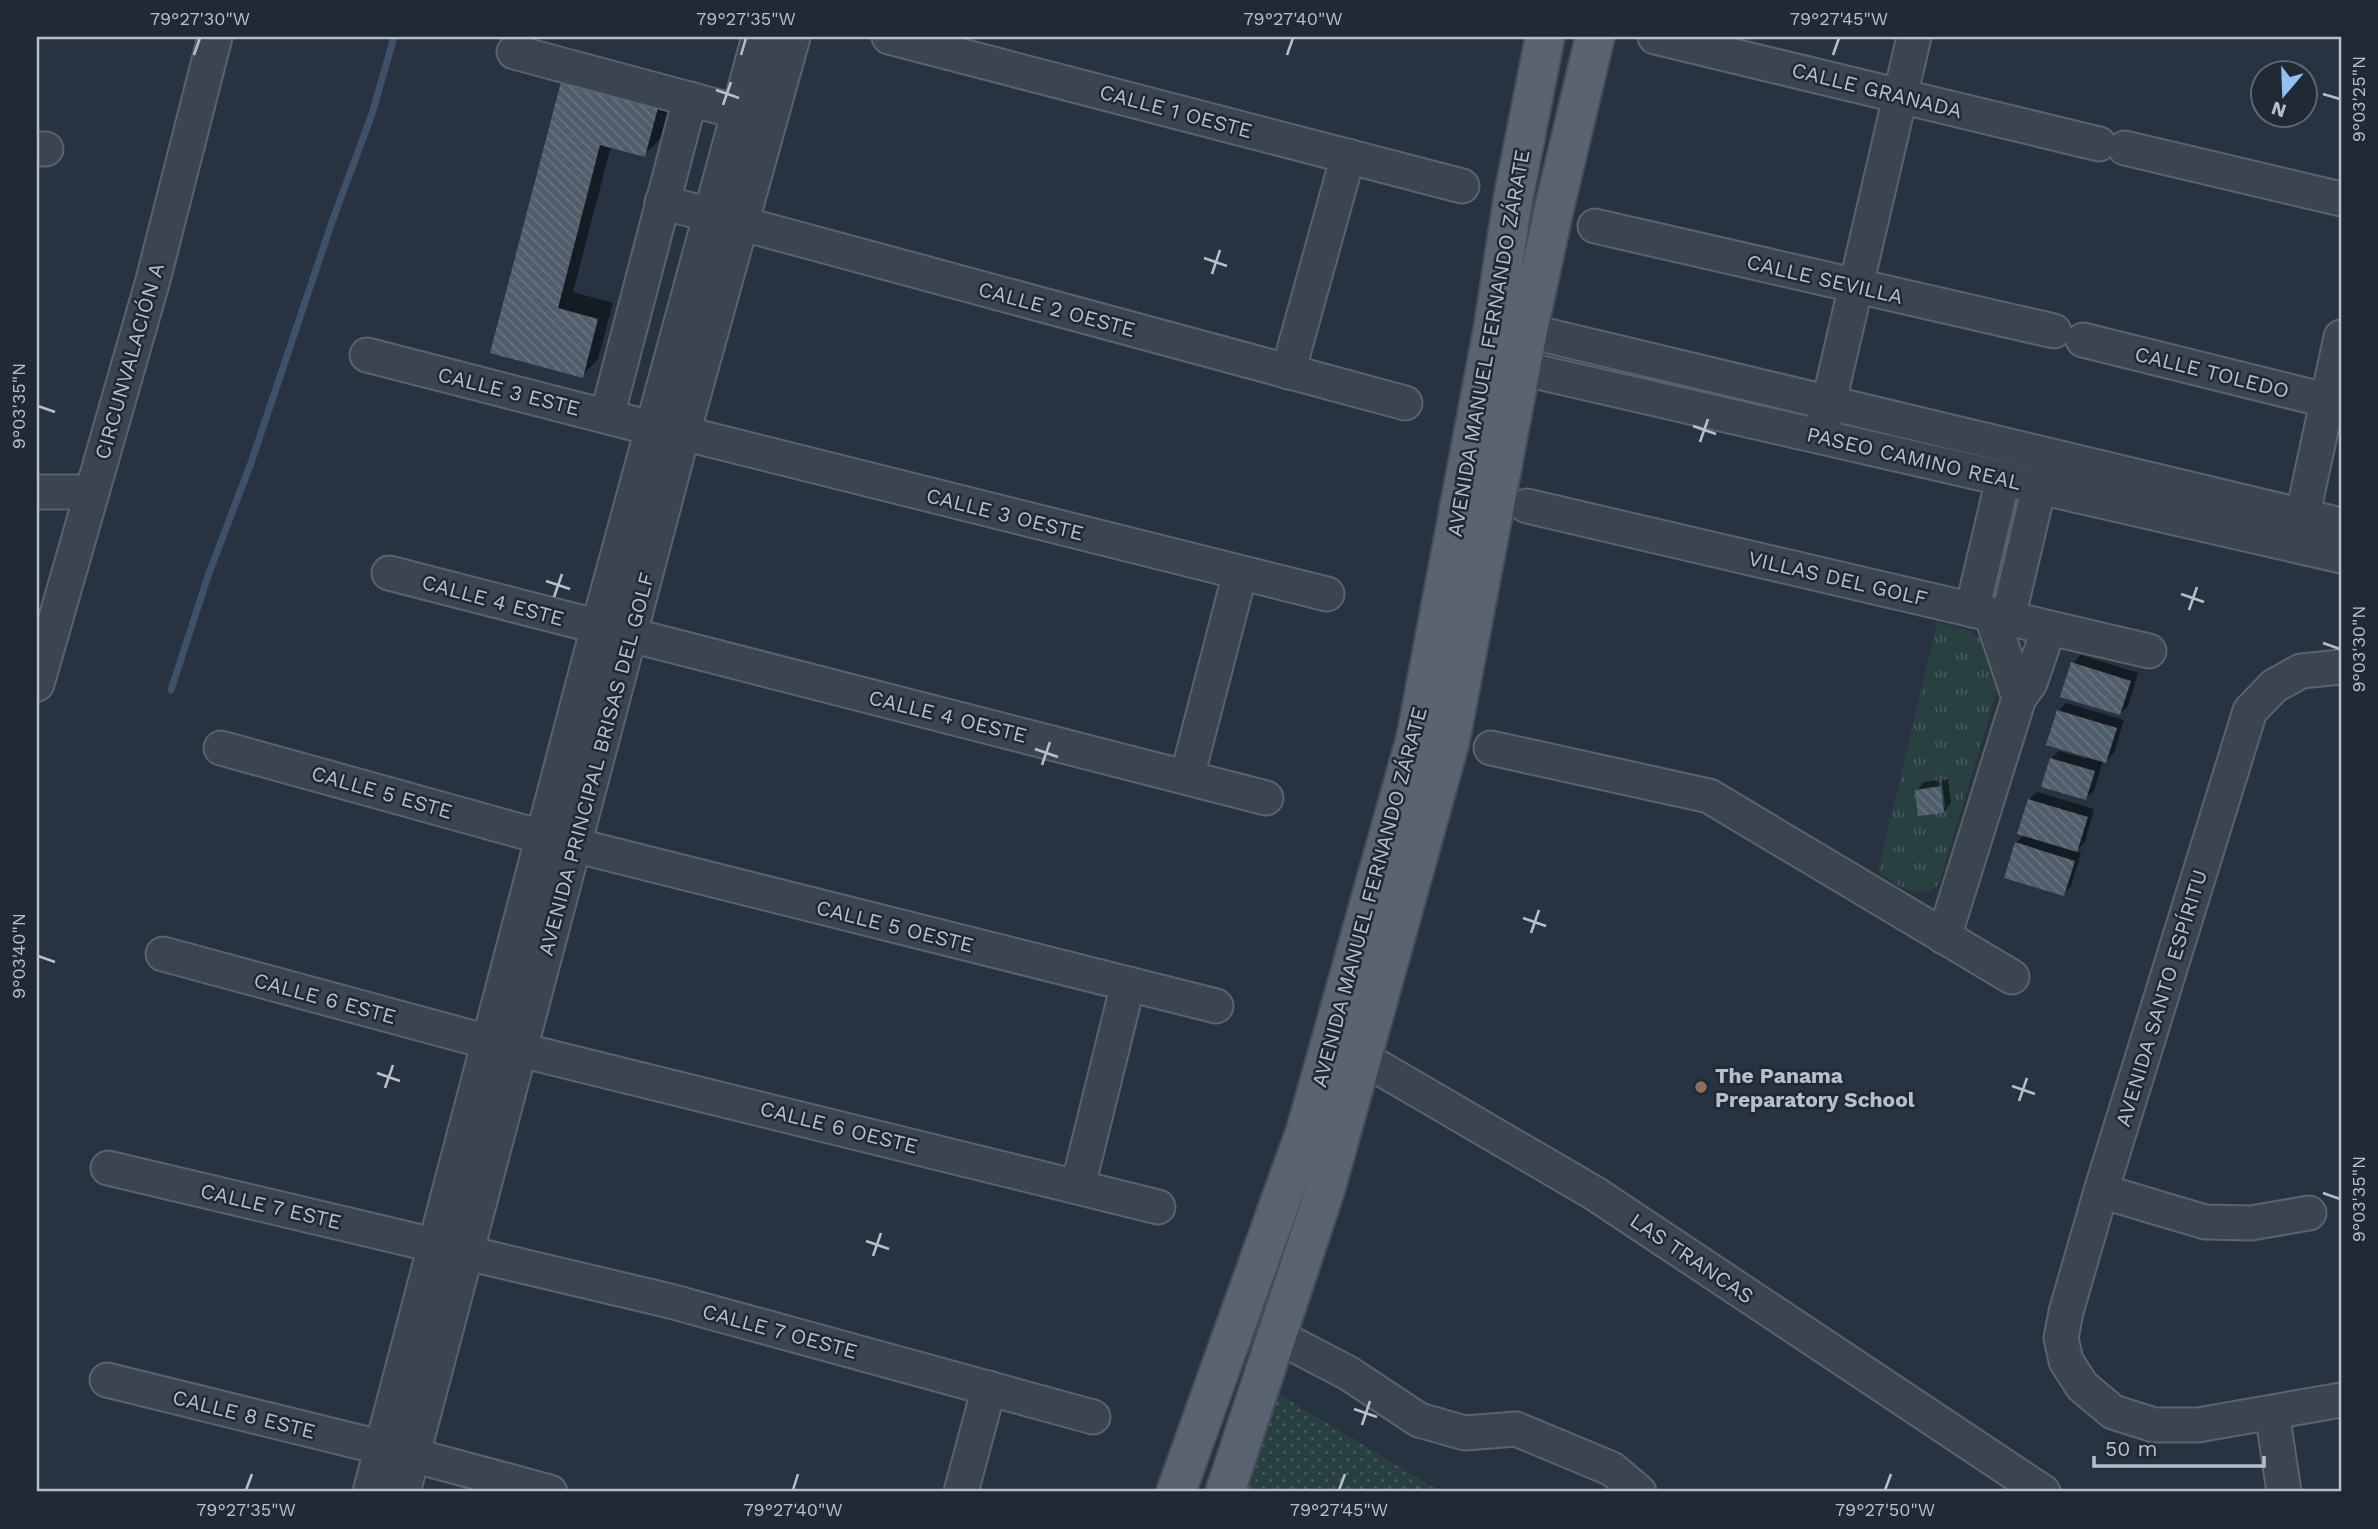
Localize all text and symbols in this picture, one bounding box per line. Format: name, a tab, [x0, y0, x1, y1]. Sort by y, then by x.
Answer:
text: 79°27'30"W	[150, 8, 250, 29]
text: 79°27'35"W	[696, 8, 796, 29]
text: 79°27'40"W	[1243, 8, 1343, 29]
text: 79°27'45"W	[1790, 8, 1888, 29]
text: 9°03'25"N	[2348, 56, 2369, 142]
street label: CALLE GRANADA	[1789, 57, 1965, 123]
north arrow	[2248, 60, 2318, 130]
street label: CALLE 1 OESTE	[1097, 79, 1255, 143]
text: N	[2268, 96, 2289, 123]
street label: AVENIDA MANUEL FERNANDO ZÁRATE	[1442, 147, 1534, 539]
street label: CALLE SEVILLA	[1744, 249, 1906, 309]
street label: CIRCUNVALACIÓN A	[89, 260, 169, 462]
street label: CALLE 2 OESTE	[976, 276, 1138, 342]
street label: CALLE TOLEDO	[2132, 341, 2292, 403]
street label: CALLE 3 ESTE	[435, 361, 583, 421]
text: 9°03'35"N	[8, 363, 29, 449]
street label: PASEO CAMINO REAL	[1804, 421, 2024, 495]
street label: CALLE 3 OESTE	[924, 482, 1086, 546]
street label: VILLAS DEL GOLF	[1746, 545, 1930, 611]
street label: CALLE 4 ESTE	[419, 569, 567, 631]
street label: AVENIDA PRINCIPAL BRISAS DEL GOLF	[533, 570, 659, 958]
text: 9°03'30"N	[2348, 605, 2369, 693]
street label: CALLE 4 OESTE	[866, 684, 1030, 748]
street label: AVENIDA MANUEL FERNANDO ZÁRATE	[1306, 704, 1432, 1090]
street label: CALLE 5 ESTE	[309, 760, 455, 824]
street label: AVENIDA SANTO ESPÍRITU	[2110, 867, 2212, 1129]
street label: CALLE 5 OESTE	[814, 894, 976, 958]
text: 9°03'40"N	[8, 913, 29, 999]
street label: CALLE 6 ESTE	[251, 967, 399, 1029]
place label: The Panama Preparatory School	[1715, 1063, 1915, 1112]
marker: The Panama Preparatory School	[1693, 1079, 1709, 1095]
street label: CALLE 6 OESTE	[757, 1095, 921, 1159]
text: 9°03'35"N	[2348, 1156, 2369, 1242]
street label: CALLE 7 ESTE	[198, 1178, 344, 1234]
street label: LAS TRANCAS	[1625, 1207, 1759, 1309]
street label: CALLE 7 OESTE	[700, 1298, 860, 1364]
street label: CALLE 8 ESTE	[170, 1384, 318, 1444]
scale bar	[2094, 1424, 2264, 1468]
text: 50 m	[2105, 1436, 2157, 1461]
text: 79°27'35"W	[196, 1499, 296, 1520]
text: 79°27'40"W	[743, 1499, 843, 1520]
text: 79°27'45"W	[1290, 1499, 1388, 1520]
text: 79°27'50"W	[1835, 1499, 1935, 1520]

